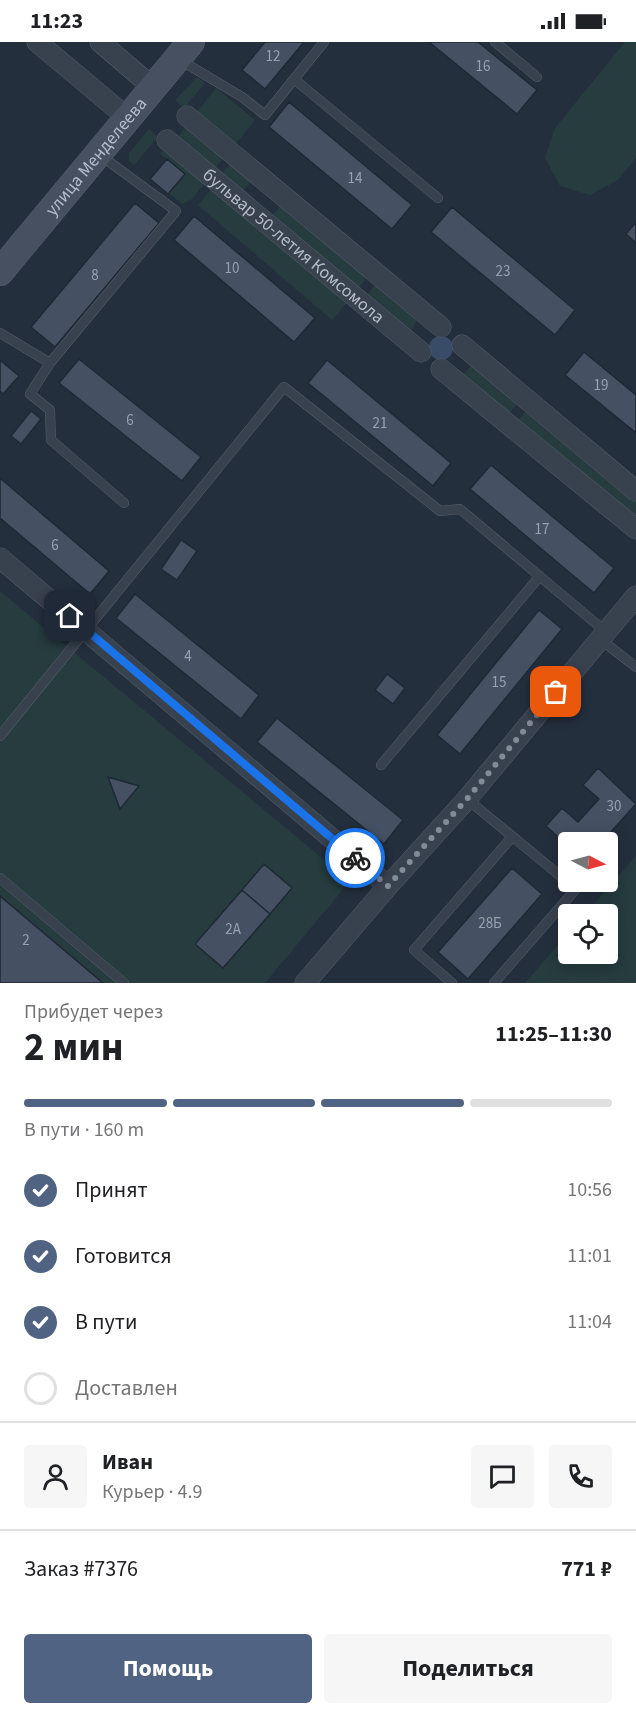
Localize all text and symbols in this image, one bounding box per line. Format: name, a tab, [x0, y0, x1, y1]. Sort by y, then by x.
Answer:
text: 11:23	[30, 5, 83, 37]
house number: 12	[266, 46, 280, 67]
house number: 16	[476, 56, 490, 77]
street label: улица Менделеева	[39, 92, 152, 221]
street label: бульвар 50-летия Комсомола	[197, 162, 390, 329]
house number: 14	[348, 168, 363, 189]
house number: 10	[225, 258, 239, 279]
house number: 23	[496, 261, 510, 282]
house number: 8	[91, 265, 99, 286]
house number: 19	[594, 375, 608, 396]
house number: 6	[126, 410, 134, 431]
house number: 21	[373, 413, 387, 434]
house number: 17	[535, 519, 549, 540]
house number: 6	[51, 535, 59, 556]
pin	[44, 590, 95, 641]
icon: home	[53, 599, 86, 632]
house number: 4	[184, 646, 192, 667]
pin	[530, 666, 581, 717]
house number: 15	[492, 672, 506, 693]
icon: bag	[539, 675, 572, 708]
house number: 30	[607, 796, 621, 817]
courier	[325, 828, 385, 888]
north arrow	[558, 832, 618, 892]
map controls	[558, 832, 618, 964]
icon: bike	[339, 842, 372, 875]
button: locate	[558, 904, 618, 964]
house number: 28Б	[478, 913, 502, 934]
house number: 2А	[225, 919, 242, 940]
house number: 2	[22, 930, 30, 951]
text: Прибудет через	[24, 998, 163, 1026]
text: 11:25–11:30	[495, 1018, 612, 1050]
text: 2 мин	[24, 1020, 124, 1076]
text: В пути · 160 m	[24, 1116, 144, 1144]
icon: check	[24, 1174, 57, 1207]
text: Принят	[75, 1174, 148, 1206]
text: 10:56	[567, 1176, 612, 1204]
icon: check	[24, 1240, 57, 1273]
text: Готовится	[75, 1240, 172, 1272]
text: 11:01	[567, 1242, 612, 1270]
icon: check	[24, 1306, 57, 1339]
text: В пути	[75, 1306, 137, 1338]
text: 11:04	[567, 1308, 612, 1336]
text: Доставлен	[75, 1372, 178, 1404]
button: person	[24, 1445, 87, 1508]
button: chat	[471, 1445, 534, 1508]
button: phone	[549, 1445, 612, 1508]
text: Иван	[102, 1446, 153, 1478]
text: Курьер · 4.9	[102, 1478, 202, 1506]
text: Заказ #7376	[24, 1553, 138, 1585]
text: 771 ₽	[561, 1553, 612, 1585]
button: Помощь	[24, 1634, 312, 1703]
button: Поделиться	[324, 1634, 612, 1703]

